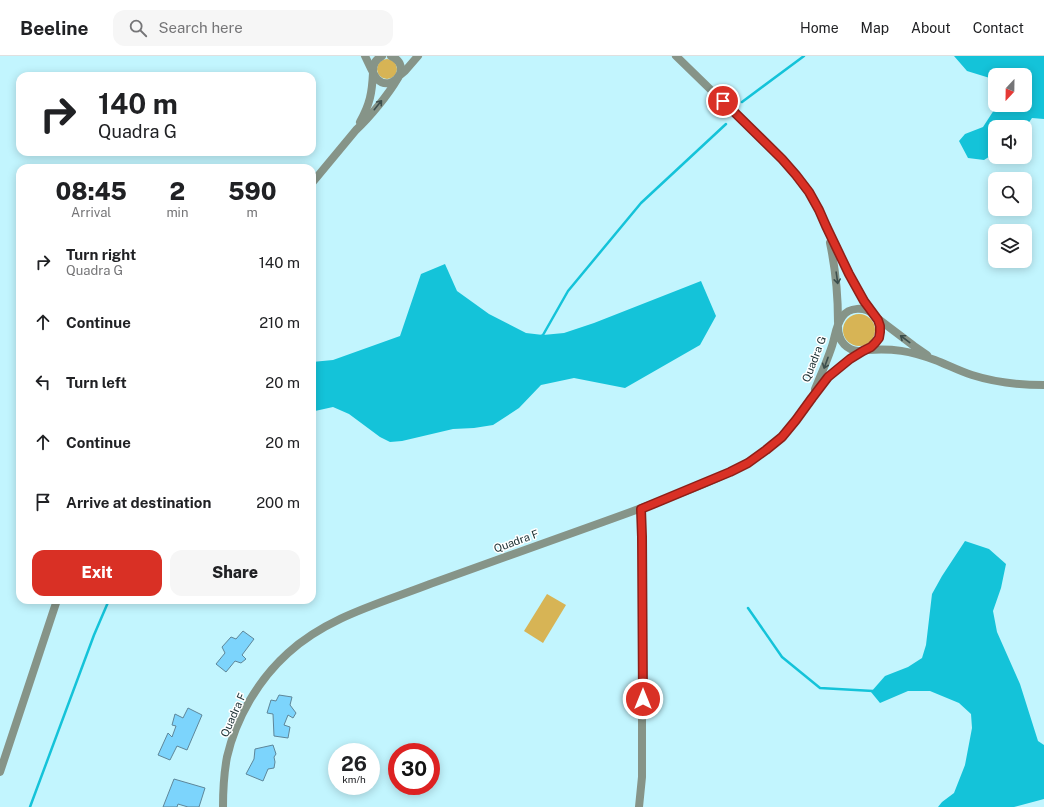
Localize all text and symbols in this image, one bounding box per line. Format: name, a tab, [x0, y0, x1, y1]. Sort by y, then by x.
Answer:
search box	[113, 10, 393, 46]
text: Beeline	[20, 17, 89, 39]
icon: search	[127, 17, 149, 39]
text: Search here	[159, 19, 243, 36]
text: Home	[800, 20, 839, 36]
text: Map	[861, 20, 889, 36]
text: About	[911, 20, 951, 36]
text: Contact	[973, 20, 1024, 36]
north arrow	[988, 68, 1032, 112]
map controls	[988, 68, 1032, 268]
pin	[706, 84, 740, 118]
text: 140 m	[98, 87, 178, 120]
icon: right	[32, 88, 84, 140]
icon: arrive	[712, 90, 734, 112]
one-way arrow	[374, 100, 383, 111]
button: sound	[988, 120, 1032, 164]
text: Quadra G	[98, 121, 177, 142]
button: search	[988, 172, 1032, 216]
text: 08:45	[56, 177, 127, 205]
text: 2	[170, 177, 185, 205]
text: 590	[228, 177, 277, 205]
text: Arrival	[71, 205, 111, 220]
text: min	[166, 205, 188, 220]
text: m	[247, 205, 258, 220]
button: layers	[988, 224, 1032, 268]
text: Turn right	[66, 246, 136, 263]
icon: right	[32, 251, 54, 273]
text: 140 m	[259, 254, 300, 271]
text: Quadra G	[66, 263, 123, 278]
one-way arrow	[833, 271, 840, 284]
icon: ahead	[32, 311, 54, 333]
text: Continue	[66, 314, 131, 331]
text: 210 m	[259, 314, 300, 331]
street label: Quadra G	[800, 334, 828, 384]
one-way arrow	[899, 334, 910, 343]
one-way arrow	[821, 357, 829, 369]
icon: left	[32, 371, 54, 393]
text: Turn left	[66, 374, 127, 391]
text: 20 m	[265, 374, 300, 391]
icon: ahead	[32, 431, 54, 453]
text: Continue	[66, 434, 131, 451]
text: 20 m	[265, 434, 300, 451]
icon: arrive	[32, 491, 54, 513]
text: Arrive at destination	[66, 494, 211, 511]
text: 200 m	[256, 494, 300, 511]
street label: Quadra F	[492, 527, 540, 555]
button: Exit	[32, 550, 162, 596]
button: Share	[170, 550, 300, 596]
position arrow	[622, 678, 664, 720]
street label: Quadra F	[218, 691, 248, 739]
speed limit sign: 30	[388, 743, 440, 795]
text: 26	[341, 752, 367, 776]
text: km/h	[342, 773, 366, 785]

